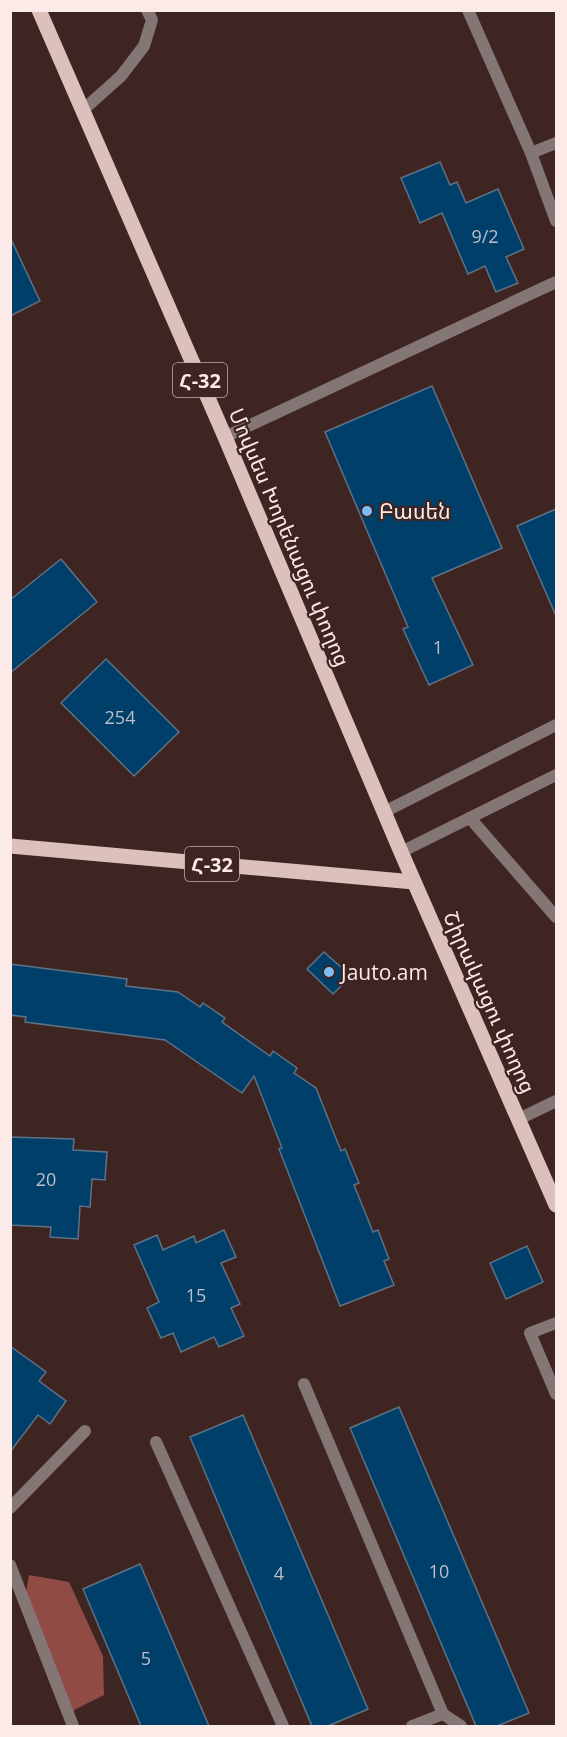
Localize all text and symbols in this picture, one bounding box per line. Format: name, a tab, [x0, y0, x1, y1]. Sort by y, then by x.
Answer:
house number: 9/2	[471, 224, 499, 248]
road number: Հ-32	[173, 363, 227, 397]
street label: Մովսես Խորենացու փողոց	[223, 404, 357, 670]
place label: Բասեն	[379, 497, 451, 525]
marker: Բասեն	[360, 504, 374, 518]
house number: 1	[433, 635, 443, 659]
house number: 254	[105, 705, 135, 729]
road number: Հ-32	[185, 847, 239, 881]
street label: Շիրակացու փողոց	[437, 907, 543, 1097]
place label: Jauto.am	[339, 958, 428, 986]
marker: Jauto.am	[322, 965, 336, 979]
house number: 20	[36, 1167, 56, 1191]
house number: 15	[186, 1283, 206, 1307]
house number: 10	[429, 1559, 449, 1583]
house number: 4	[274, 1561, 284, 1585]
house number: 5	[141, 1646, 151, 1670]

